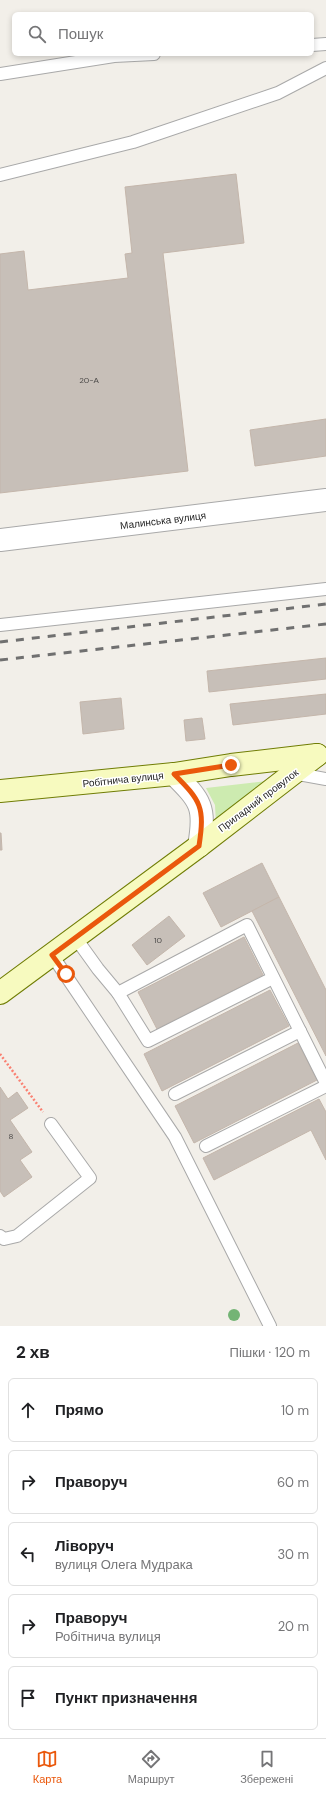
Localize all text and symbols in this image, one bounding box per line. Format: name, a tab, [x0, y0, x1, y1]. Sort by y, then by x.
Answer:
search box	[12, 12, 314, 56]
icon: search	[26, 23, 48, 45]
text: Пошук	[58, 24, 103, 44]
house number: 20-А	[79, 375, 99, 385]
street label: Малинська вулиця	[119, 509, 207, 532]
route end	[222, 756, 240, 774]
street label: Приладний провулок	[216, 766, 302, 835]
street label: Робітнича вулиця	[82, 769, 164, 790]
house number: 10	[154, 935, 163, 945]
route start	[57, 965, 75, 983]
house number: 8	[9, 1131, 14, 1141]
text: 2 хв	[16, 1341, 50, 1363]
text: Пішки · 120 m	[230, 1344, 310, 1361]
icon: ahead	[17, 1399, 39, 1421]
text: Прямо	[55, 1400, 104, 1420]
text: 10 m	[281, 1402, 309, 1419]
icon: right	[17, 1471, 39, 1493]
text: Праворуч	[55, 1472, 128, 1492]
text: 60 m	[277, 1474, 309, 1491]
text: Ліворуч	[55, 1536, 114, 1556]
icon: left	[17, 1543, 39, 1565]
text: 30 m	[277, 1546, 309, 1563]
text: вулиця Олега Мудрака	[55, 1556, 193, 1573]
text: Праворуч	[55, 1608, 128, 1628]
icon: right	[17, 1615, 39, 1637]
text: 20 m	[278, 1618, 309, 1635]
text: Робітнича вулиця	[55, 1628, 161, 1645]
icon: arrive	[17, 1687, 39, 1709]
text: Пункт призначення	[55, 1688, 197, 1708]
tab: Карта	[33, 1748, 62, 1786]
tab: Маршрут	[128, 1748, 175, 1786]
tab: Збережені	[240, 1748, 293, 1786]

